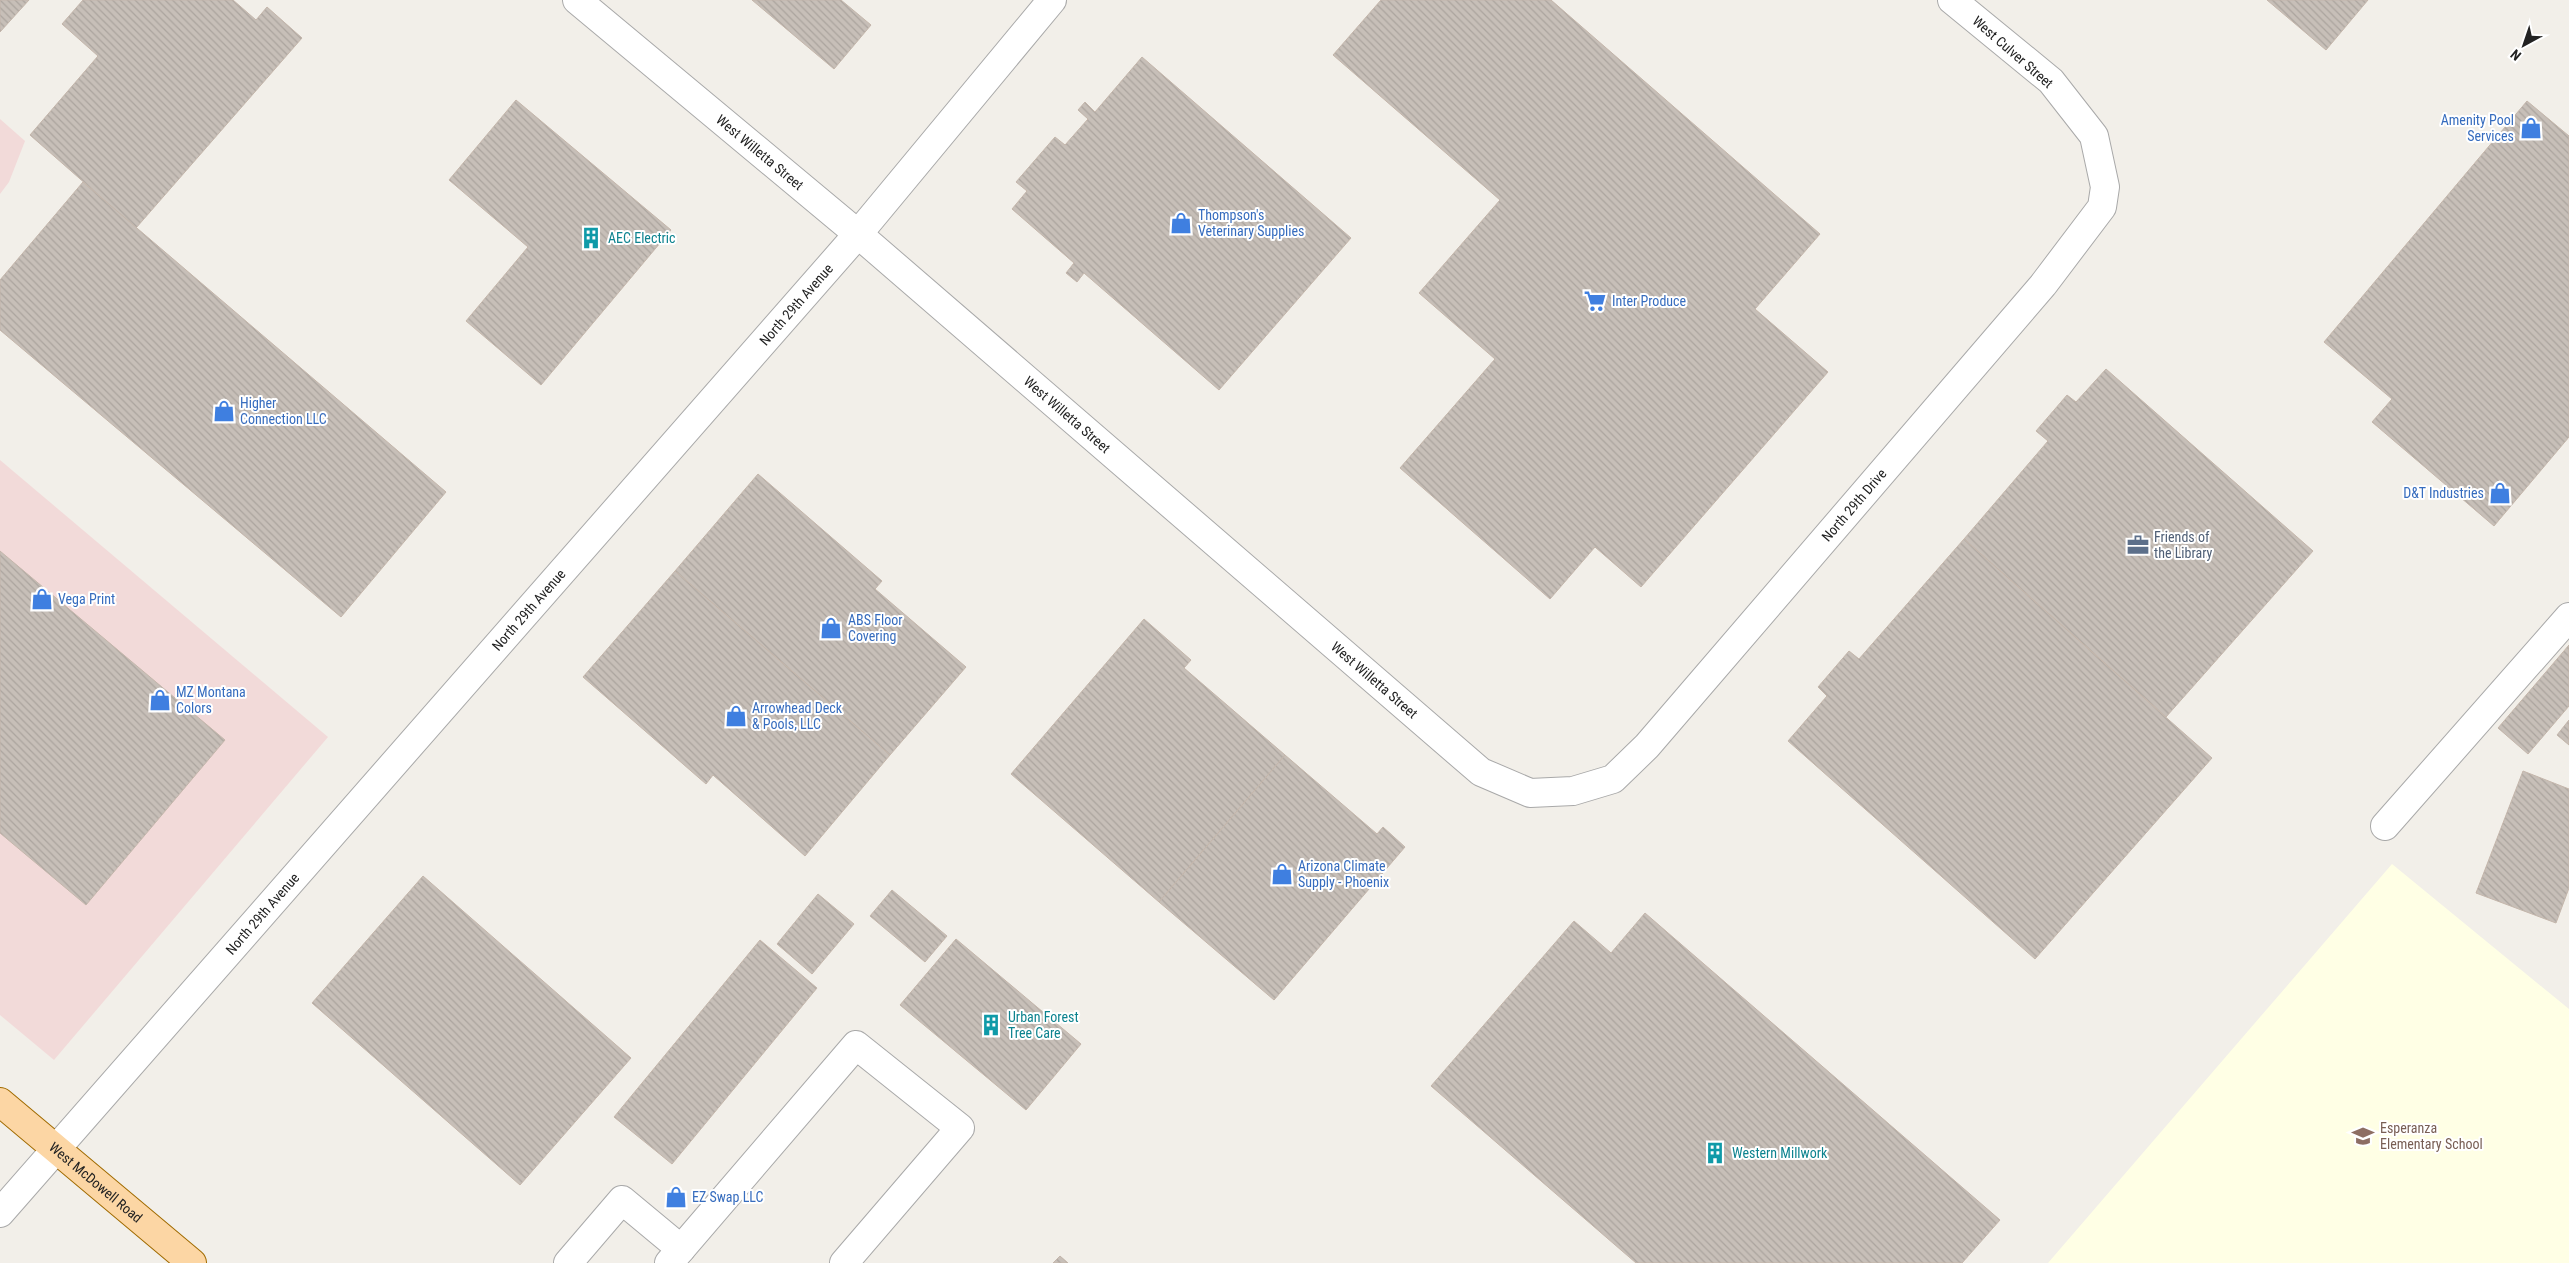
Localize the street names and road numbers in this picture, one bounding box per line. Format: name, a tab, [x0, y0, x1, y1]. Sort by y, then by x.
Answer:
street label: West Culver Street	[1969, 13, 2057, 91]
street label: West Willetta Street	[713, 111, 807, 193]
street label: North 29th Avenue	[756, 260, 836, 348]
street label: West Willetta Street	[1021, 373, 1114, 456]
street label: North 29th Drive	[1818, 465, 1890, 545]
street label: North 29th Avenue	[489, 566, 569, 654]
street label: West Willetta Street	[1328, 638, 1421, 722]
street label: North 29th Avenue	[222, 869, 302, 958]
street label: West McDowell Road	[46, 1139, 145, 1226]

